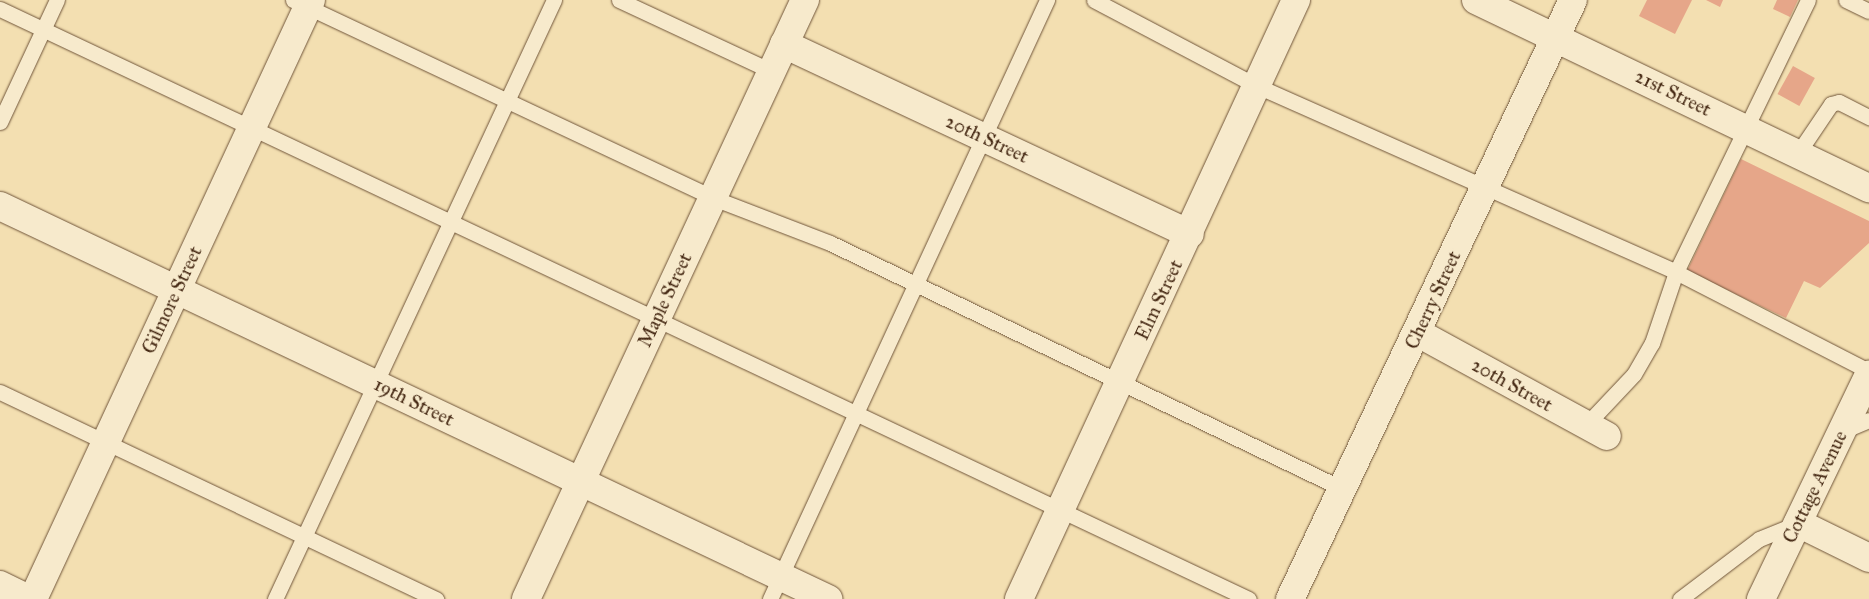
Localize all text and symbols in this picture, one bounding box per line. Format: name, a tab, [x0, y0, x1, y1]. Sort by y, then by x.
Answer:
street label: 21st Street	[1631, 65, 1715, 121]
street label: 20th Street	[942, 110, 1032, 168]
street label: Gilmore Street	[137, 243, 207, 357]
street label: Cherry Street	[1400, 247, 1466, 353]
street label: Maple Street	[633, 249, 697, 351]
street label: Elm Street	[1130, 256, 1188, 344]
street label: 20th Street	[1468, 353, 1556, 417]
street label: 19th Street	[370, 373, 458, 431]
street label: Cottage Avenue	[1778, 427, 1852, 547]

